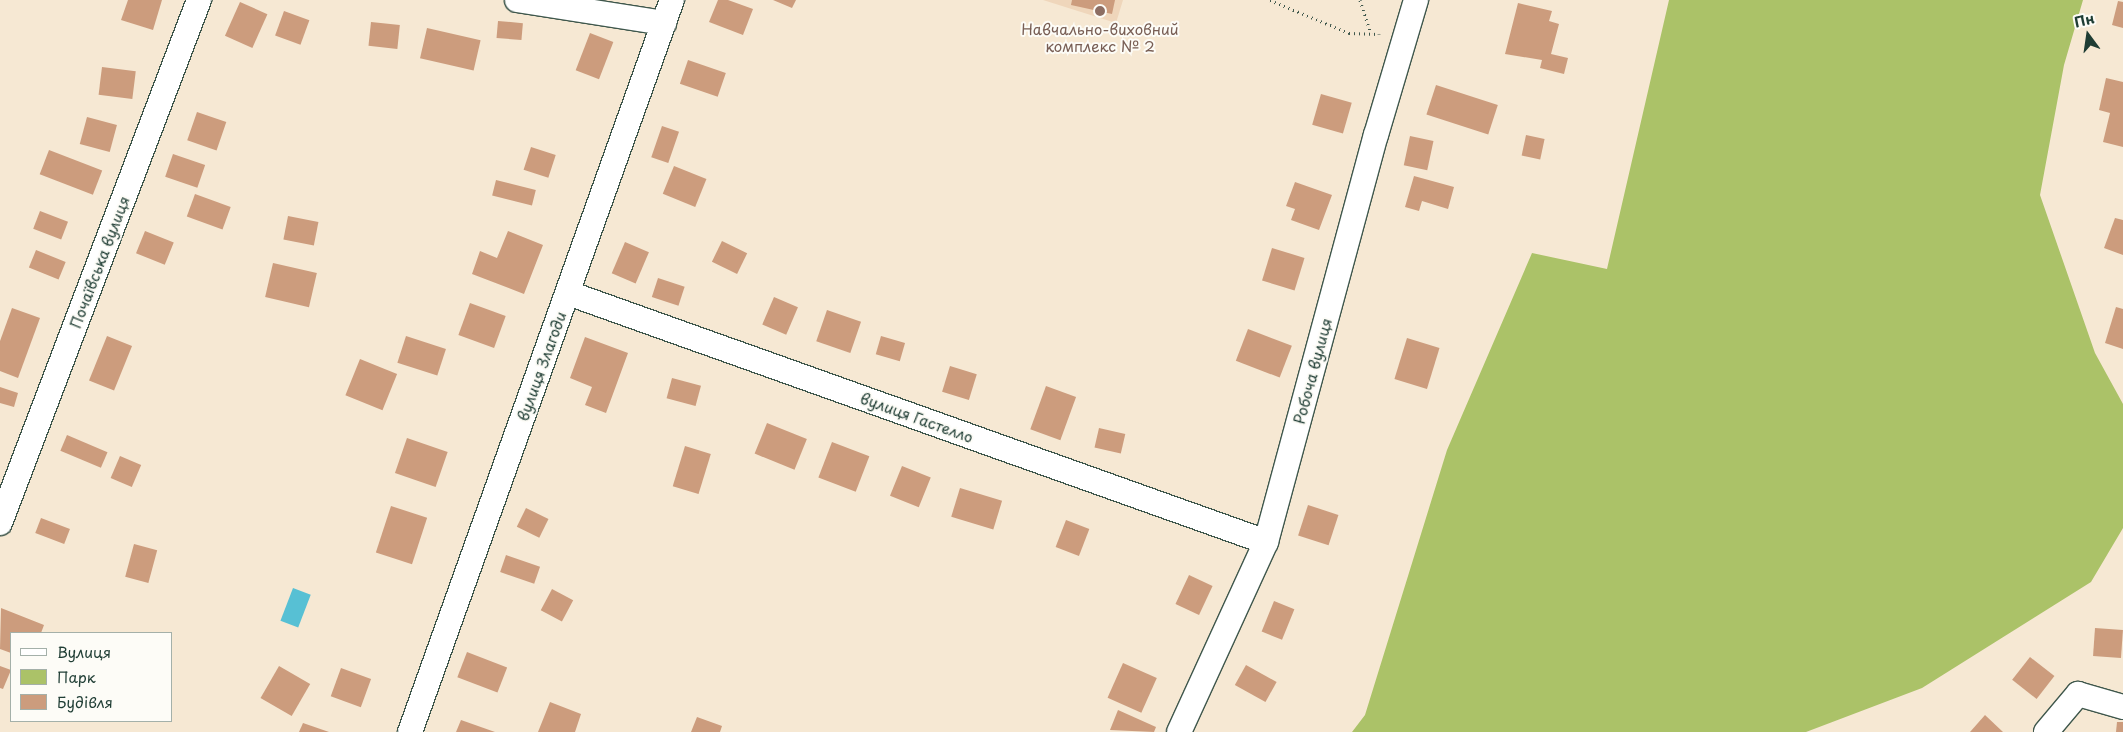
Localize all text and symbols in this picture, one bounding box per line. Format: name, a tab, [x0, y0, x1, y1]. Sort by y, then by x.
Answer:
marker: Навчально-виховний комплекс № 2	[1094, 5, 1106, 17]
text: Пн	[2072, 7, 2097, 33]
north arrow	[2063, 10, 2113, 60]
place label: Навчально-виховний комплекс № 2	[1021, 19, 1179, 54]
street label: Почаївська вулиця	[65, 193, 133, 331]
street label: вулиця Злагоди	[513, 309, 569, 423]
street label: Робоча вулиця	[1289, 316, 1335, 426]
street label: вулиця Гастелло	[858, 388, 976, 446]
legend	[10, 632, 172, 722]
text: Вулиця	[57, 640, 111, 663]
text: Парк	[57, 665, 96, 688]
text: Будівля	[57, 690, 113, 713]

